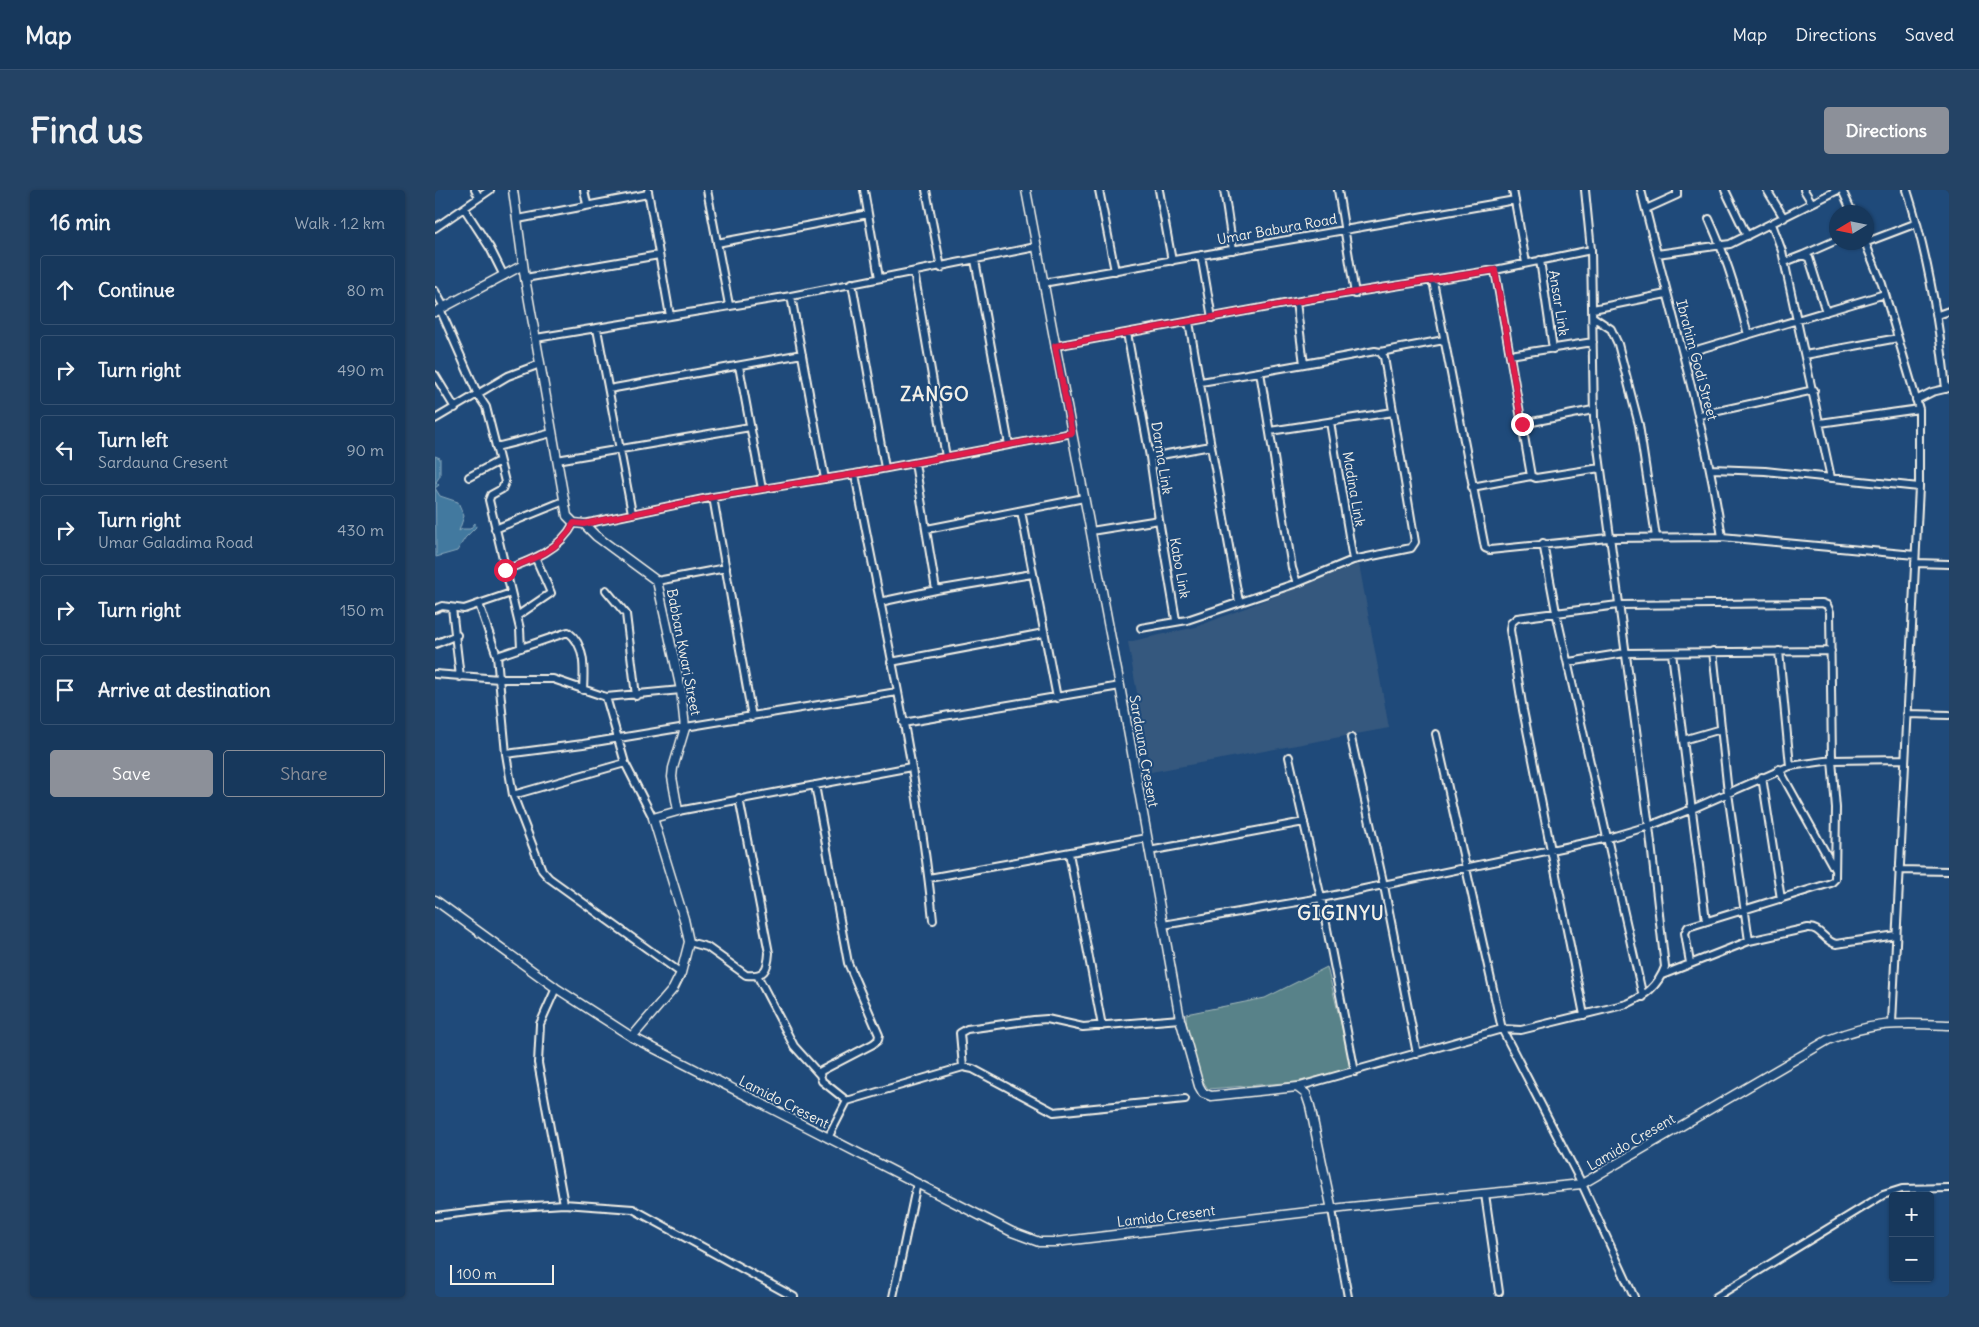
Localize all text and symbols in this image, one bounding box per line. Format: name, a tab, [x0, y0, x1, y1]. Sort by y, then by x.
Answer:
text: Map	[25, 20, 72, 50]
text: Map	[1732, 23, 1767, 46]
text: Directions	[1795, 23, 1877, 46]
text: Saved	[1905, 23, 1954, 46]
button: Directions	[1824, 107, 1949, 154]
text: Find us	[30, 108, 143, 152]
north arrow	[1829, 205, 1874, 250]
text: 16 min	[50, 209, 111, 236]
street label: Umar Babura Road	[1216, 210, 1338, 248]
text: Walk · 1.2 km	[295, 213, 385, 233]
street label: Ansar Link	[1545, 269, 1573, 337]
icon: ahead	[51, 276, 79, 304]
text: Continue	[98, 278, 175, 302]
text: 80 m	[346, 280, 384, 300]
street label: Ibrahim Godi Street	[1672, 298, 1722, 423]
icon: right	[51, 356, 79, 384]
text: Turn right	[98, 358, 181, 382]
text: 490 m	[337, 360, 384, 380]
district label: ZANGO	[900, 382, 970, 406]
route end	[1511, 413, 1534, 436]
street label: Darma Link	[1147, 420, 1177, 496]
text: Turn left	[98, 428, 168, 452]
icon: left	[51, 436, 79, 464]
text: 90 m	[346, 440, 384, 460]
street label: Madina Link	[1339, 450, 1369, 528]
text: Sardauna Cresent	[98, 452, 228, 472]
text: Turn right	[98, 508, 181, 532]
icon: right	[51, 516, 79, 544]
text: 430 m	[337, 520, 384, 540]
text: Umar Galadima Road	[98, 532, 253, 552]
street label: Kabo Link	[1166, 536, 1194, 600]
route start	[494, 559, 517, 582]
street label: Babban Kwari Street	[663, 587, 705, 717]
icon: right	[51, 596, 79, 624]
text: Turn right	[98, 598, 181, 622]
text: 150 m	[340, 600, 384, 620]
icon: arrive	[51, 676, 79, 704]
text: Arrive at destination	[98, 678, 271, 702]
street label: Sardauna Cresent	[1125, 693, 1163, 809]
button: Save	[50, 750, 213, 797]
button: Share	[223, 750, 385, 797]
district label: GIGINYU	[1297, 901, 1385, 925]
street label: Lamido Cresent	[736, 1072, 832, 1133]
street label: Lamido Cresent	[1584, 1109, 1679, 1175]
map controls	[1889, 1192, 1934, 1282]
button: +	[1889, 1192, 1934, 1237]
street label: Lamido Cresent	[1116, 1201, 1216, 1231]
button: −	[1889, 1237, 1934, 1282]
scale bar	[450, 1262, 554, 1285]
text: 100 m	[457, 1265, 497, 1283]

